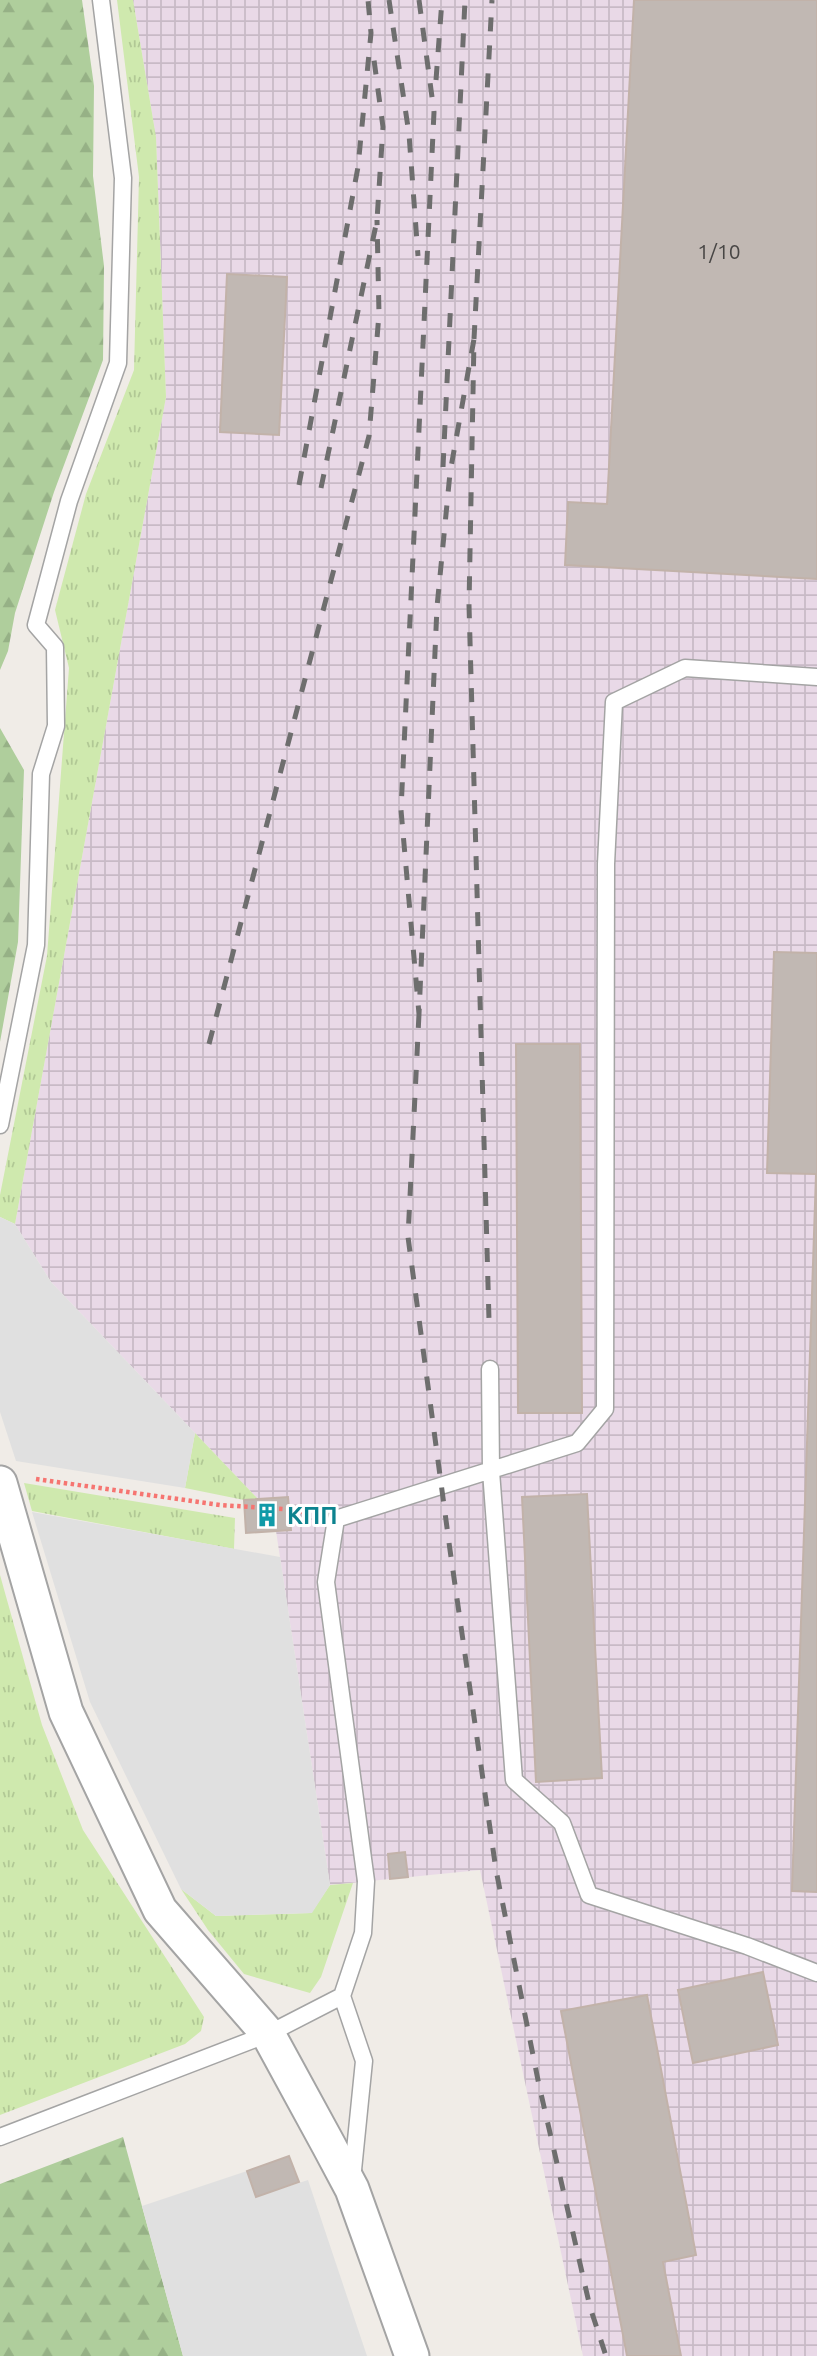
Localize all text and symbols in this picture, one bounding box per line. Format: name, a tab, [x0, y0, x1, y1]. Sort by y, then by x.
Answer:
house number: 1/10	[697, 239, 741, 263]
building icon: КПП	[253, 1501, 281, 1529]
place label: КПП	[287, 1502, 338, 1529]

